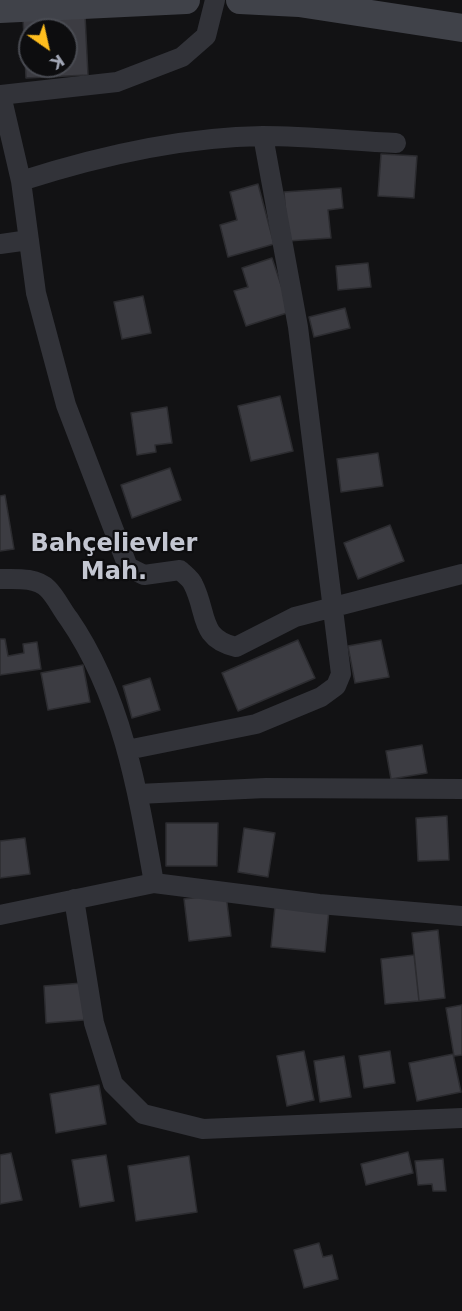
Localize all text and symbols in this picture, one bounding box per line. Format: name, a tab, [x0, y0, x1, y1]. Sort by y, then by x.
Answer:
north arrow	[18, 18, 78, 78]
text: K	[47, 50, 68, 73]
district label: Bahçelievler Mah.	[31, 531, 197, 587]

